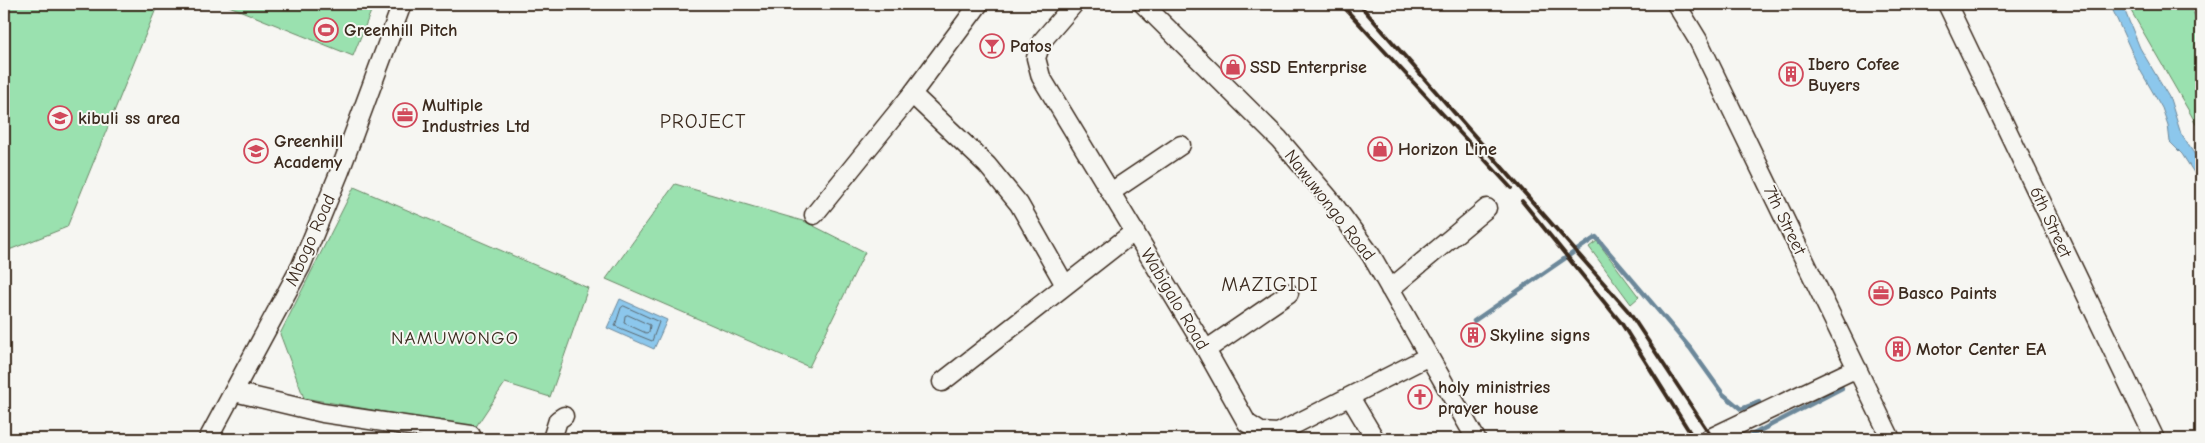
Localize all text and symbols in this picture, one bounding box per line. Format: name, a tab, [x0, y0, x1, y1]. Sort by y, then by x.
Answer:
sports icon: Greenhill Pitch	[313, 17, 339, 43]
place label: Greenhill Pitch	[344, 20, 457, 41]
bar icon: Patos	[979, 33, 1005, 59]
place label: Patos	[1010, 36, 1052, 57]
shop icon: SSD Enterprise	[1220, 54, 1246, 80]
place label: Ibero Cofee Buyers	[1808, 54, 1900, 96]
place label: SSD Enterprise	[1250, 57, 1367, 78]
building icon: Ibero Cofee Buyers	[1778, 61, 1804, 87]
place label: Multiple Industries Ltd	[422, 95, 530, 137]
office icon: Multiple Industries Ltd	[392, 102, 418, 128]
school or university icon: kibuli ss area	[47, 105, 73, 131]
place label: kibuli ss area	[78, 108, 181, 129]
district label: PROJECT	[660, 110, 746, 133]
place label: Greenhill Academy	[274, 131, 343, 173]
shop icon: Horizon Line	[1367, 136, 1393, 162]
school or university icon: Greenhill Academy	[243, 138, 269, 164]
place label: Horizon Line	[1398, 139, 1497, 160]
street label: Nawuwongo Road	[1280, 146, 1379, 265]
street label: 7th Street	[1759, 182, 1811, 259]
street label: 6th Street	[2025, 183, 2076, 262]
street label: Mbogo Road	[281, 191, 340, 289]
street label: Wabigalo Road	[1136, 245, 1213, 354]
district label: MAZIGIDI	[1221, 273, 1319, 296]
office icon: Basco Paints	[1868, 280, 1894, 306]
place label: Basco Paints	[1898, 283, 1997, 304]
building icon: Skyline signs	[1460, 322, 1486, 348]
place label: Skyline signs	[1490, 325, 1590, 346]
district label: NAMUWONGO	[391, 327, 519, 349]
building icon: Motor Center EA	[1885, 336, 1911, 362]
place label: Motor Center EA	[1916, 339, 2046, 360]
place label: holy ministries prayer house	[1438, 377, 1551, 419]
church icon: holy ministries prayer house	[1407, 384, 1433, 410]

